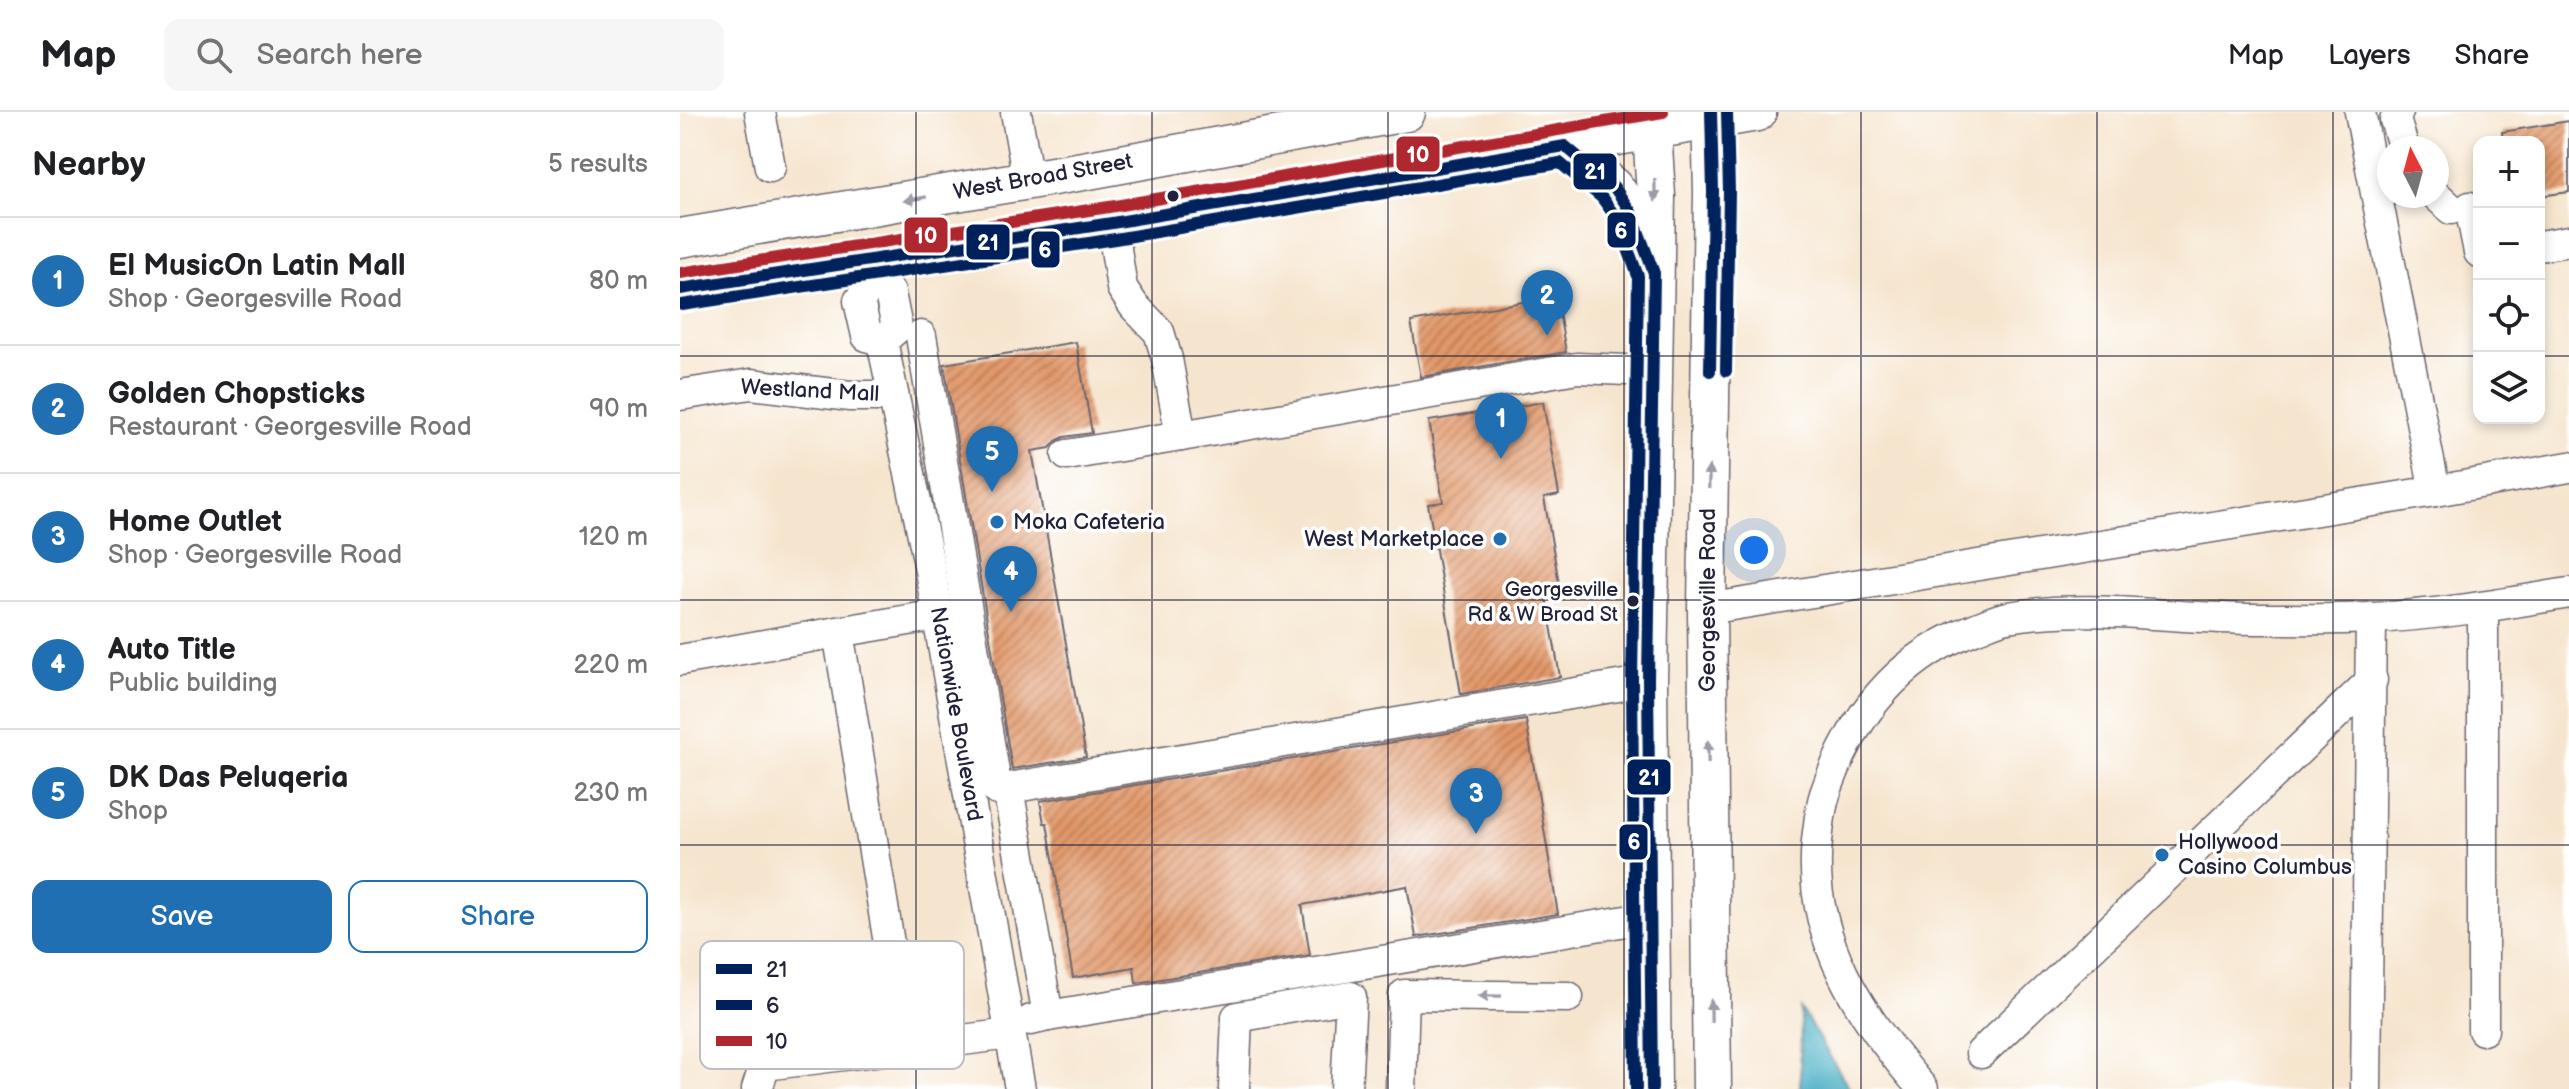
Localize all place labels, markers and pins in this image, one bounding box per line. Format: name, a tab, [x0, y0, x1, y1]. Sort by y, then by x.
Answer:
unlabelled marker	[1165, 188, 1181, 204]
pin: 2	[1521, 270, 1573, 336]
pin: 1	[1475, 393, 1527, 459]
pin: 5	[966, 426, 1018, 492]
place label: Moka Cafeteria	[1013, 509, 1165, 536]
marker: Moka Cafeteria	[988, 513, 1006, 531]
place label: West Marketplace	[1304, 526, 1484, 553]
marker: West Marketplace	[1491, 530, 1509, 548]
pin: 4	[985, 546, 1037, 612]
place label: Georgesville Rd & W Broad St	[1468, 578, 1618, 627]
marker: Georgesville Rd & W Broad St	[1625, 593, 1641, 609]
pin: 3	[1450, 768, 1502, 834]
place label: Hollywood Casino Columbus	[2178, 829, 2352, 881]
marker: Hollywood Casino Columbus	[2153, 846, 2171, 864]

